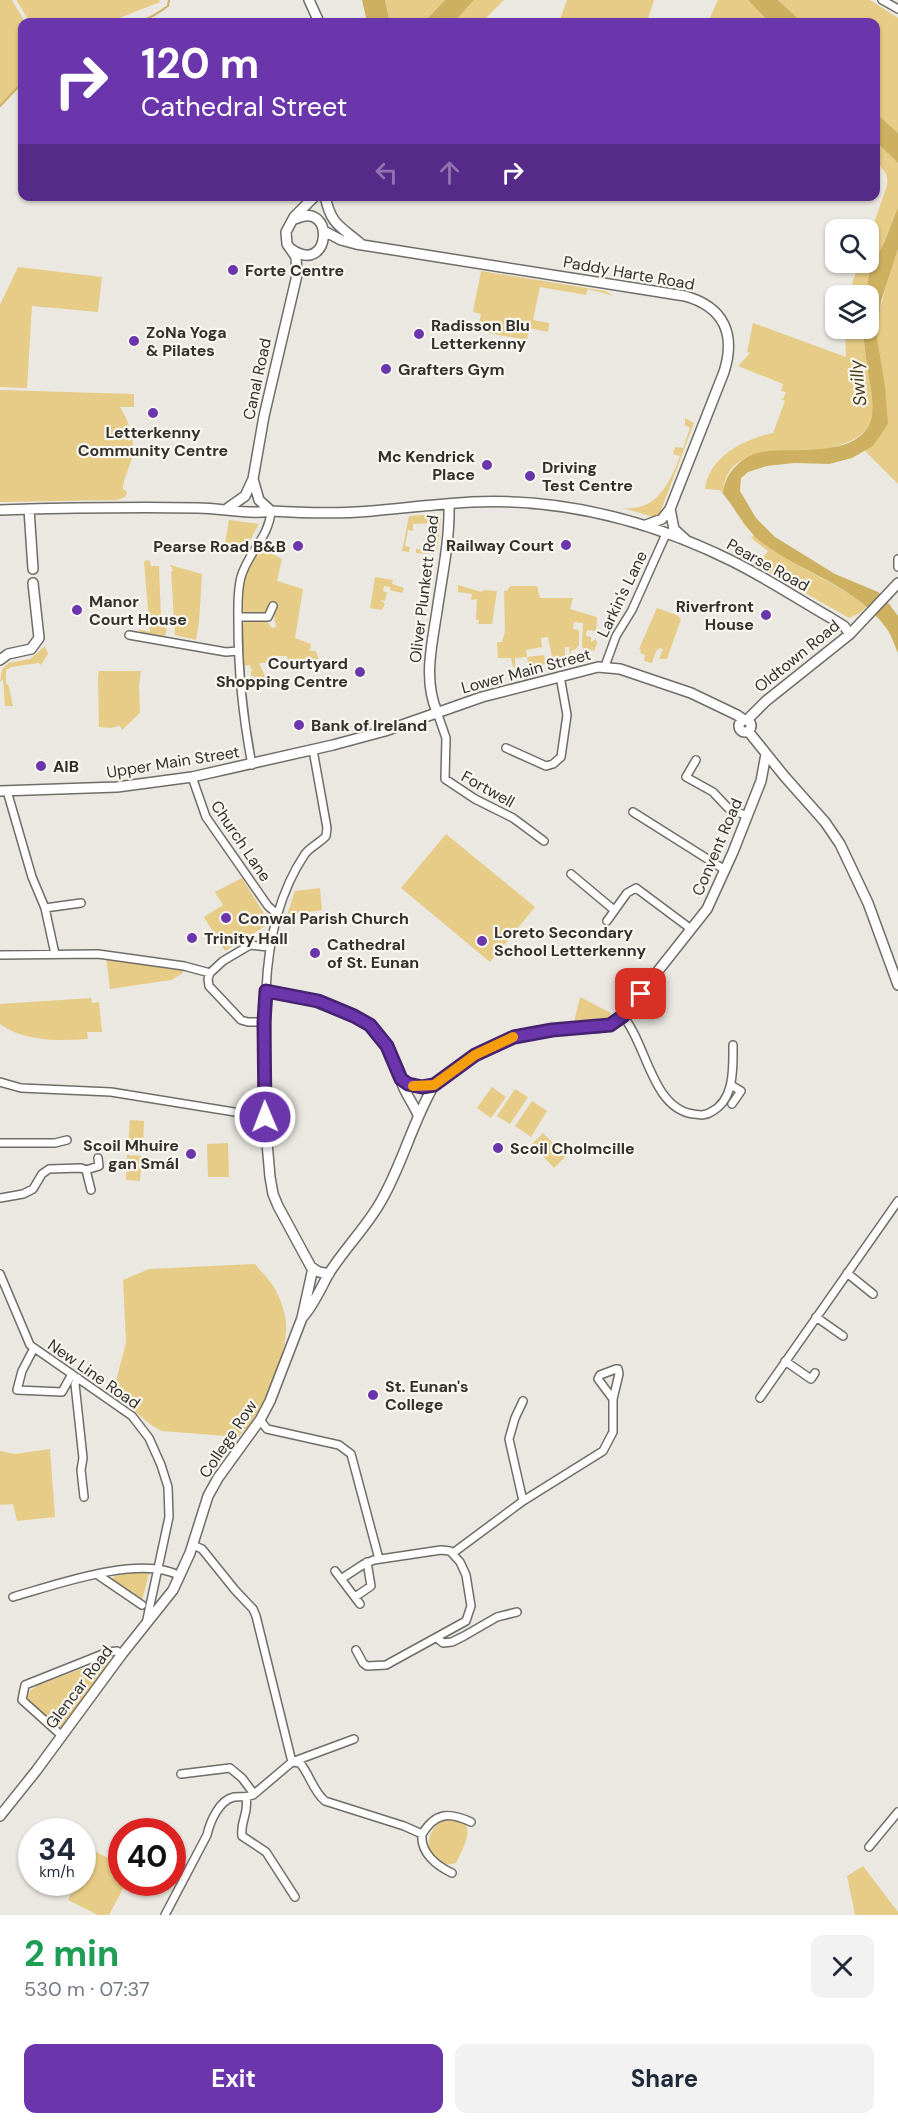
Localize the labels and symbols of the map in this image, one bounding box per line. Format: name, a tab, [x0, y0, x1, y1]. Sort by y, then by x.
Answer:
street label: Paddy Harte Road	[562, 251, 696, 295]
place label: Forte Centre	[245, 260, 344, 281]
marker: Forte Centre	[226, 263, 240, 277]
place label: Radisson Blu Letterkenny	[431, 315, 530, 354]
place label: ZoNa Yoga & Pilates	[146, 322, 227, 361]
marker: Radisson Blu Letterkenny	[412, 327, 426, 341]
marker: ZoNa Yoga & Pilates	[127, 334, 141, 348]
street label: Canal Road	[238, 336, 276, 422]
water label: Swilly	[844, 358, 872, 407]
place label: Grafters Gym	[398, 359, 505, 380]
marker: Grafters Gym	[379, 362, 393, 376]
marker: Letterkenny Community Centre	[146, 406, 160, 420]
place label: Letterkenny Community Centre	[78, 422, 228, 461]
place label: Mc Kendrick Place	[378, 446, 476, 485]
place label: Driving Test Centre	[542, 457, 633, 496]
marker: Mc Kendrick Place	[480, 458, 494, 472]
marker: Driving Test Centre	[523, 469, 537, 483]
street label: Oliver Plunkett Road	[405, 514, 443, 664]
street label: Pearse Road	[723, 534, 813, 596]
place label: Railway Court	[446, 535, 554, 556]
place label: Pearse Road B&B	[153, 536, 286, 557]
marker: Railway Court	[559, 538, 573, 552]
marker: Pearse Road B&B	[291, 539, 305, 553]
street label: Larkin's Lane	[592, 547, 652, 641]
place label: Manor Court House	[89, 591, 187, 630]
place label: Riverfront House	[676, 596, 754, 635]
marker: Manor Court House	[70, 603, 84, 617]
marker: Riverfront House	[759, 608, 773, 622]
street label: Oldtown Road	[750, 615, 844, 697]
street label: Lower Main Street	[459, 644, 593, 698]
place label: Courtyard Shopping Centre	[216, 653, 348, 692]
marker: Courtyard Shopping Centre	[353, 665, 367, 679]
place label: Bank of Ireland	[311, 715, 427, 736]
marker: Bank of Ireland	[292, 718, 306, 732]
street label: Upper Main Street	[105, 741, 241, 783]
place label: AIB	[53, 756, 79, 777]
marker: AIB	[34, 759, 48, 773]
street label: Fortwell	[458, 766, 518, 812]
street label: Convent Road	[687, 795, 747, 899]
street label: Church Lane	[206, 796, 276, 886]
place label: Conwal Parish Church	[238, 908, 409, 929]
marker: Conwal Parish Church	[219, 911, 233, 925]
place label: Loreto Secondary School Letterkenny	[494, 922, 646, 961]
place label: Trinity Hall	[204, 928, 288, 949]
marker: Trinity Hall	[185, 931, 199, 945]
place label: Cathedral of St. Eunan	[327, 934, 419, 973]
marker: Loreto Secondary School Letterkenny	[475, 934, 489, 948]
marker: Cathedral of St. Eunan	[308, 946, 322, 960]
pin	[615, 968, 666, 1019]
position arrow	[233, 1085, 297, 1149]
place label: Scoil Mhuire gan Smál	[83, 1135, 179, 1174]
place label: Scoil Cholmcille	[510, 1138, 635, 1159]
marker: Scoil Cholmcille	[491, 1141, 505, 1155]
marker: Scoil Mhuire gan Smál	[184, 1147, 198, 1161]
street label: New Line Road	[44, 1334, 144, 1414]
place label: St. Eunan's College	[385, 1376, 469, 1415]
marker: St. Eunan's College	[366, 1388, 380, 1402]
street label: College Row	[194, 1396, 262, 1482]
street label: Glencar Road	[41, 1641, 117, 1733]
speed limit sign: 40	[108, 1818, 186, 1896]

